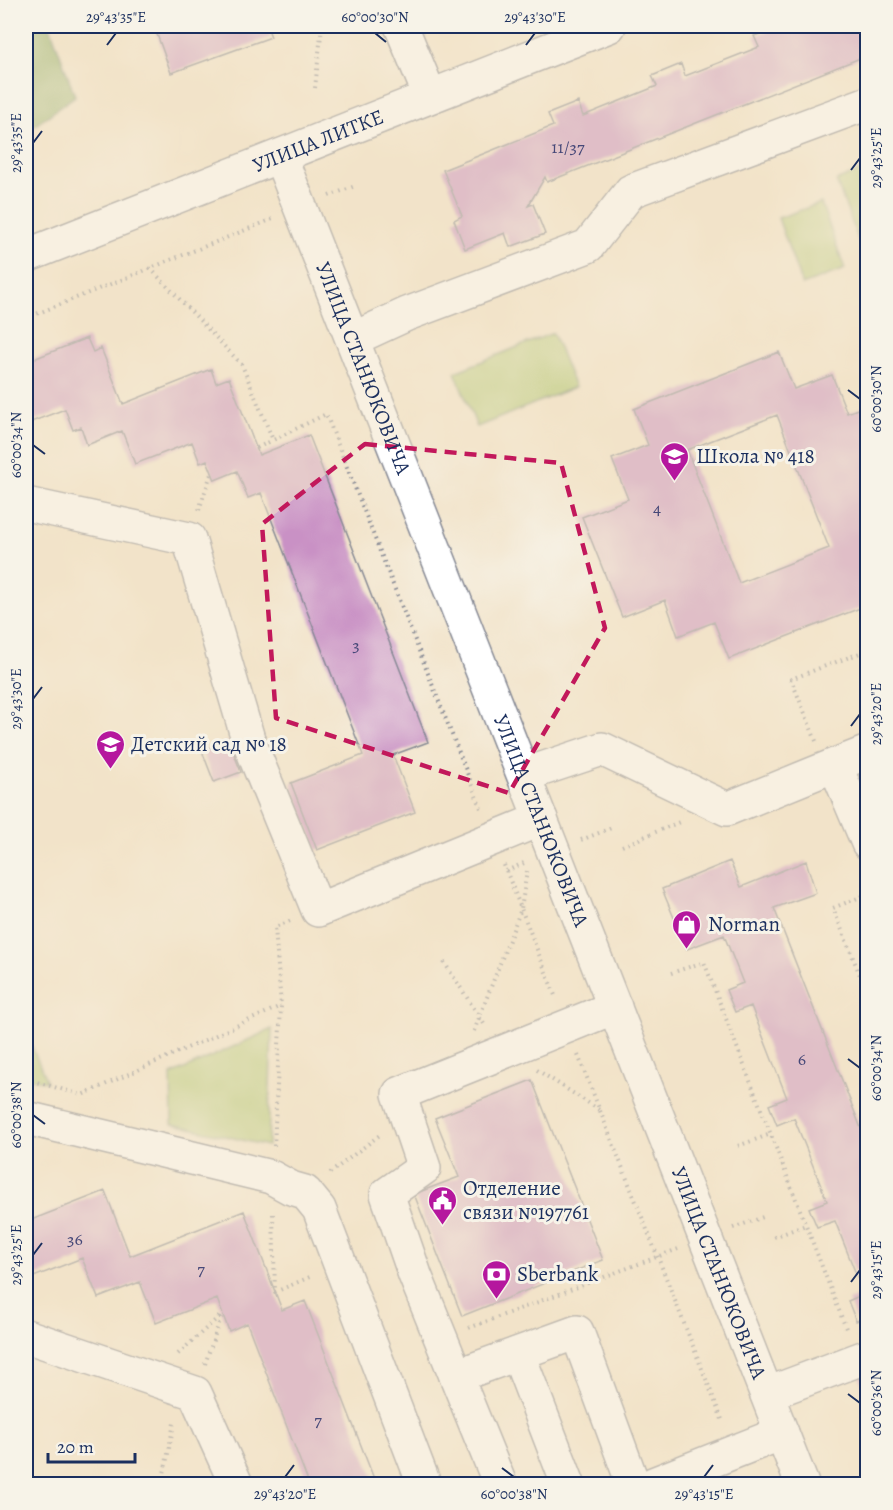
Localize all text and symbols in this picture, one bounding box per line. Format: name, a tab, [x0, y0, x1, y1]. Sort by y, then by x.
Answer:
text: 29°43'35"E	[86, 7, 146, 27]
text: 60°00'30"N	[341, 7, 409, 27]
text: 29°43'30"E	[504, 7, 566, 27]
street label: УЛИЦА ЛИТКЕ	[249, 102, 388, 179]
text: 29°43'35"E	[6, 113, 26, 173]
text: 29°43'25"E	[866, 127, 886, 189]
house number: 11/37	[551, 135, 585, 159]
street label: УЛИЦА СТАНЮКОВИЧА	[309, 258, 418, 479]
text: 60°00'30"N	[866, 365, 886, 433]
text: 60°00'34"N	[6, 412, 26, 478]
school or university icon: Школа № 418	[659, 440, 691, 482]
place label: Школа № 418	[696, 442, 815, 470]
house number: 4	[653, 496, 661, 520]
house number: 3	[352, 633, 360, 657]
text: 29°43'30"E	[6, 668, 26, 730]
text: 29°43'20"E	[866, 683, 886, 745]
street label: УЛИЦА СТАНЮКОВИЧА	[487, 710, 596, 931]
school or university icon: Детский сад № 18	[94, 728, 126, 770]
place label: Детский сад № 18	[131, 730, 287, 758]
shop icon: Norman	[671, 908, 703, 950]
place label: Norman	[708, 910, 780, 938]
text: 60°00'34"N	[866, 1035, 886, 1101]
house number: 6	[798, 1047, 806, 1071]
text: 60°00'38"N	[6, 1081, 26, 1148]
street label: УЛИЦА СТАНЮКОВИЧА	[665, 1163, 774, 1384]
place label: Отделение связи №197761	[463, 1174, 589, 1226]
public building icon: Отделение связи №197761	[426, 1184, 458, 1226]
text: 29°43'25"E	[6, 1224, 26, 1286]
house number: 36	[67, 1227, 83, 1251]
text: 29°43'15"E	[866, 1240, 886, 1300]
house number: 7	[197, 1257, 205, 1281]
bank icon: Sberbank	[480, 1258, 512, 1300]
place label: Sberbank	[517, 1260, 599, 1288]
text: 60°00'36"N	[866, 1370, 886, 1436]
house number: 7	[314, 1408, 322, 1432]
scale bar	[48, 1426, 135, 1464]
text: 20 m	[57, 1435, 94, 1459]
text: 29°43'20"E	[254, 1484, 316, 1504]
text: 60°00'38"N	[481, 1484, 548, 1504]
text: 29°43'15"E	[674, 1484, 734, 1504]

